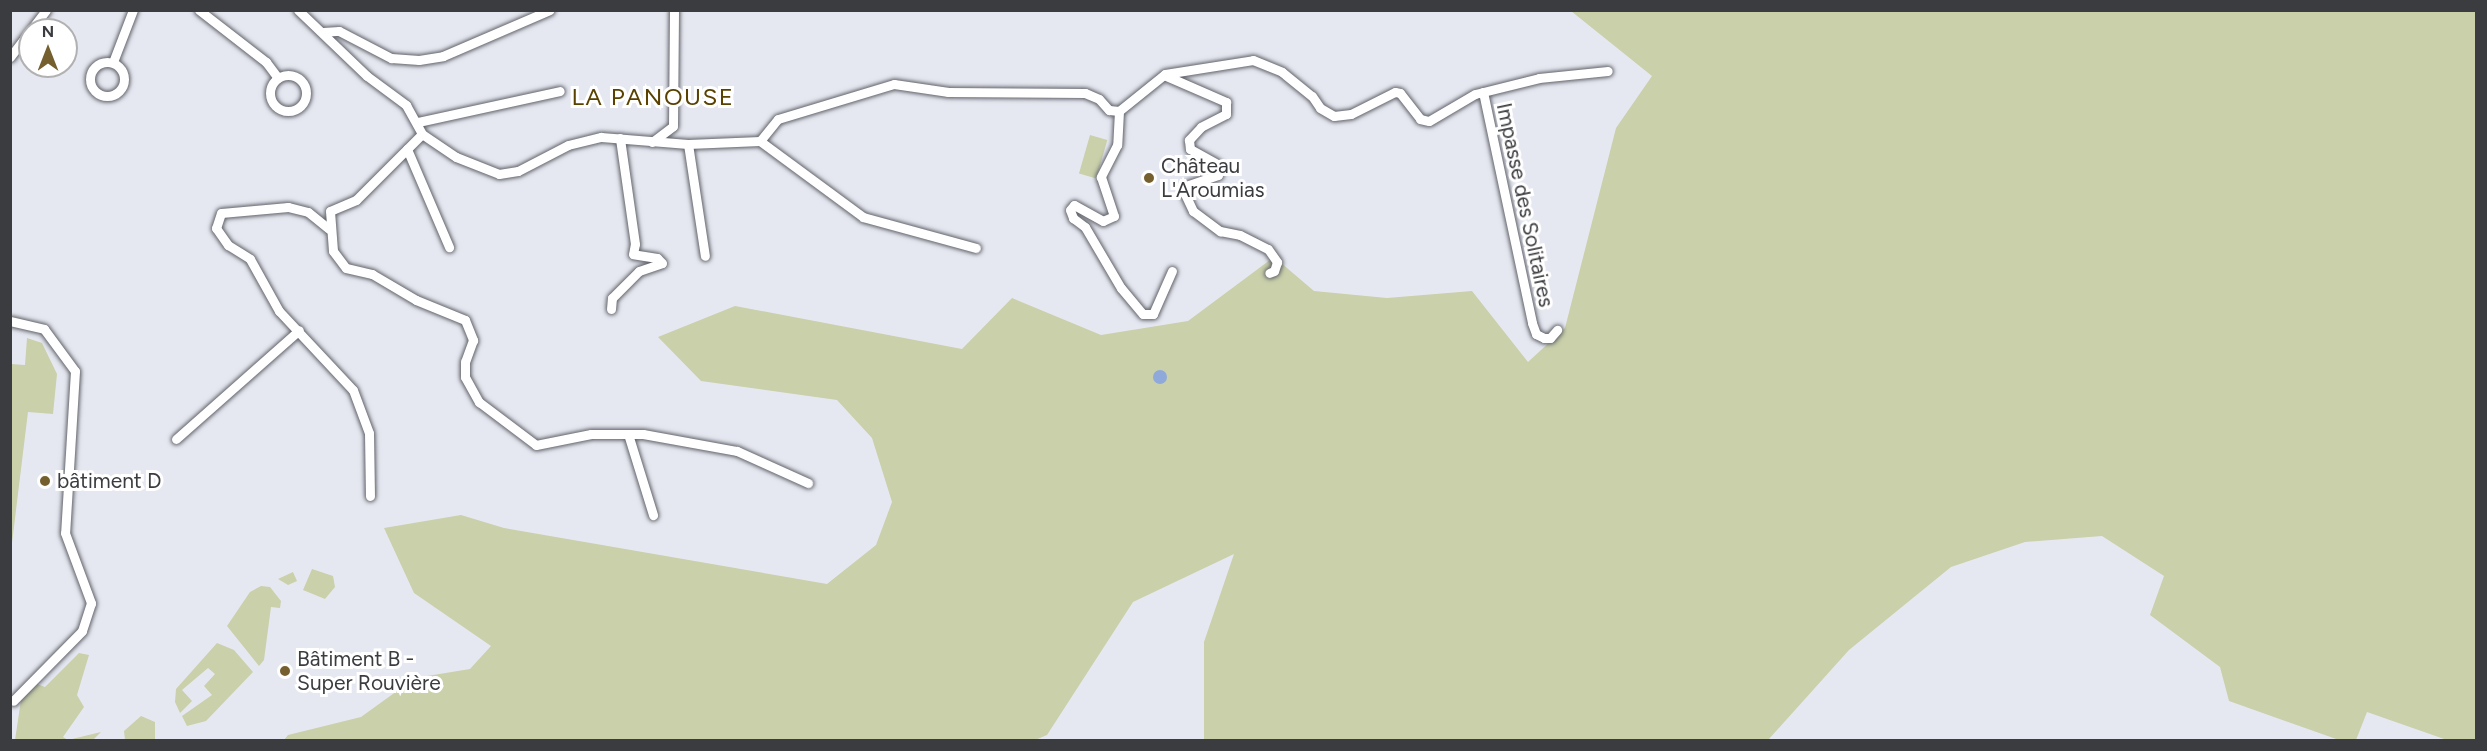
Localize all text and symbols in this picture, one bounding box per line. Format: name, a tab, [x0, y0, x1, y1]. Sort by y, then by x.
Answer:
north arrow	[18, 18, 78, 78]
text: N	[42, 22, 54, 41]
district label: LA PANOUSE	[572, 83, 734, 111]
street label: Impasse des Solitaires	[1491, 101, 1559, 309]
place label: Château L'Aroumias	[1161, 153, 1265, 203]
marker: Château L'Aroumias	[1142, 171, 1156, 185]
place label: bâtiment D	[57, 468, 161, 494]
marker: bâtiment D	[38, 474, 52, 488]
place label: Bâtiment B - Super Rouvière	[297, 646, 441, 696]
marker: Bâtiment B - Super Rouvière	[278, 664, 292, 678]

